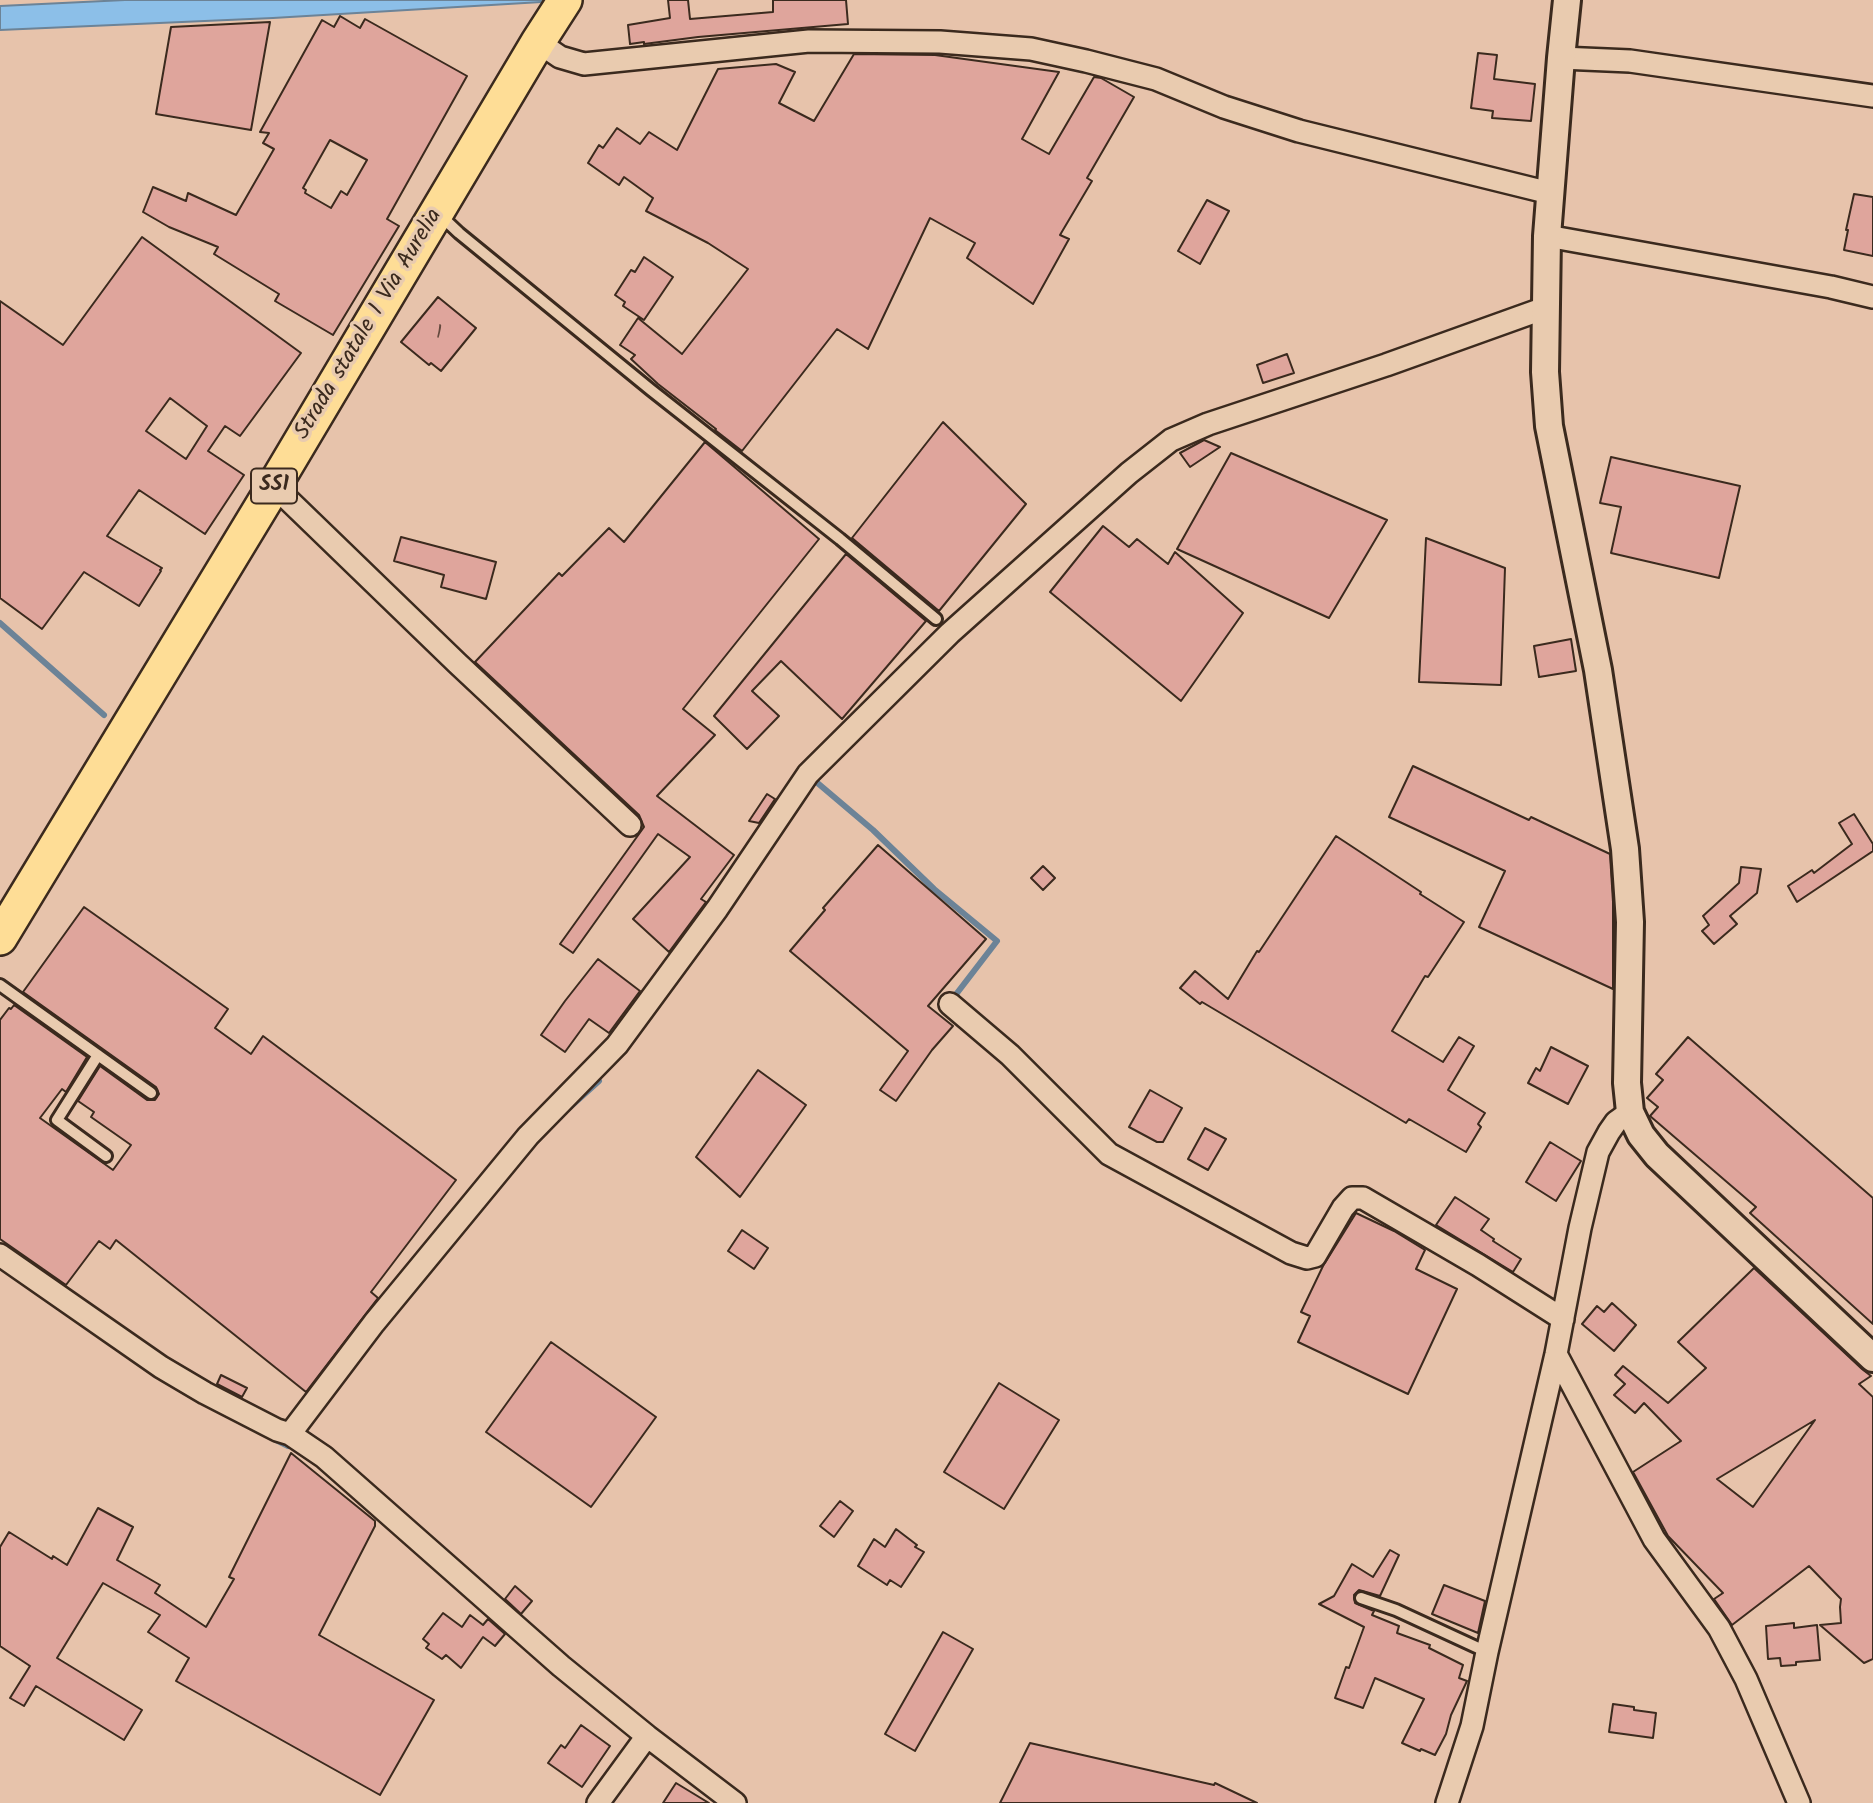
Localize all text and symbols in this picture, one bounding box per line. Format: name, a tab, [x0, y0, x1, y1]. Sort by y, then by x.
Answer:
street label: Strada statale 1 Via Aurelia	[290, 205, 450, 445]
house number: 1	[436, 324, 442, 346]
road number: SS1	[251, 468, 297, 504]

